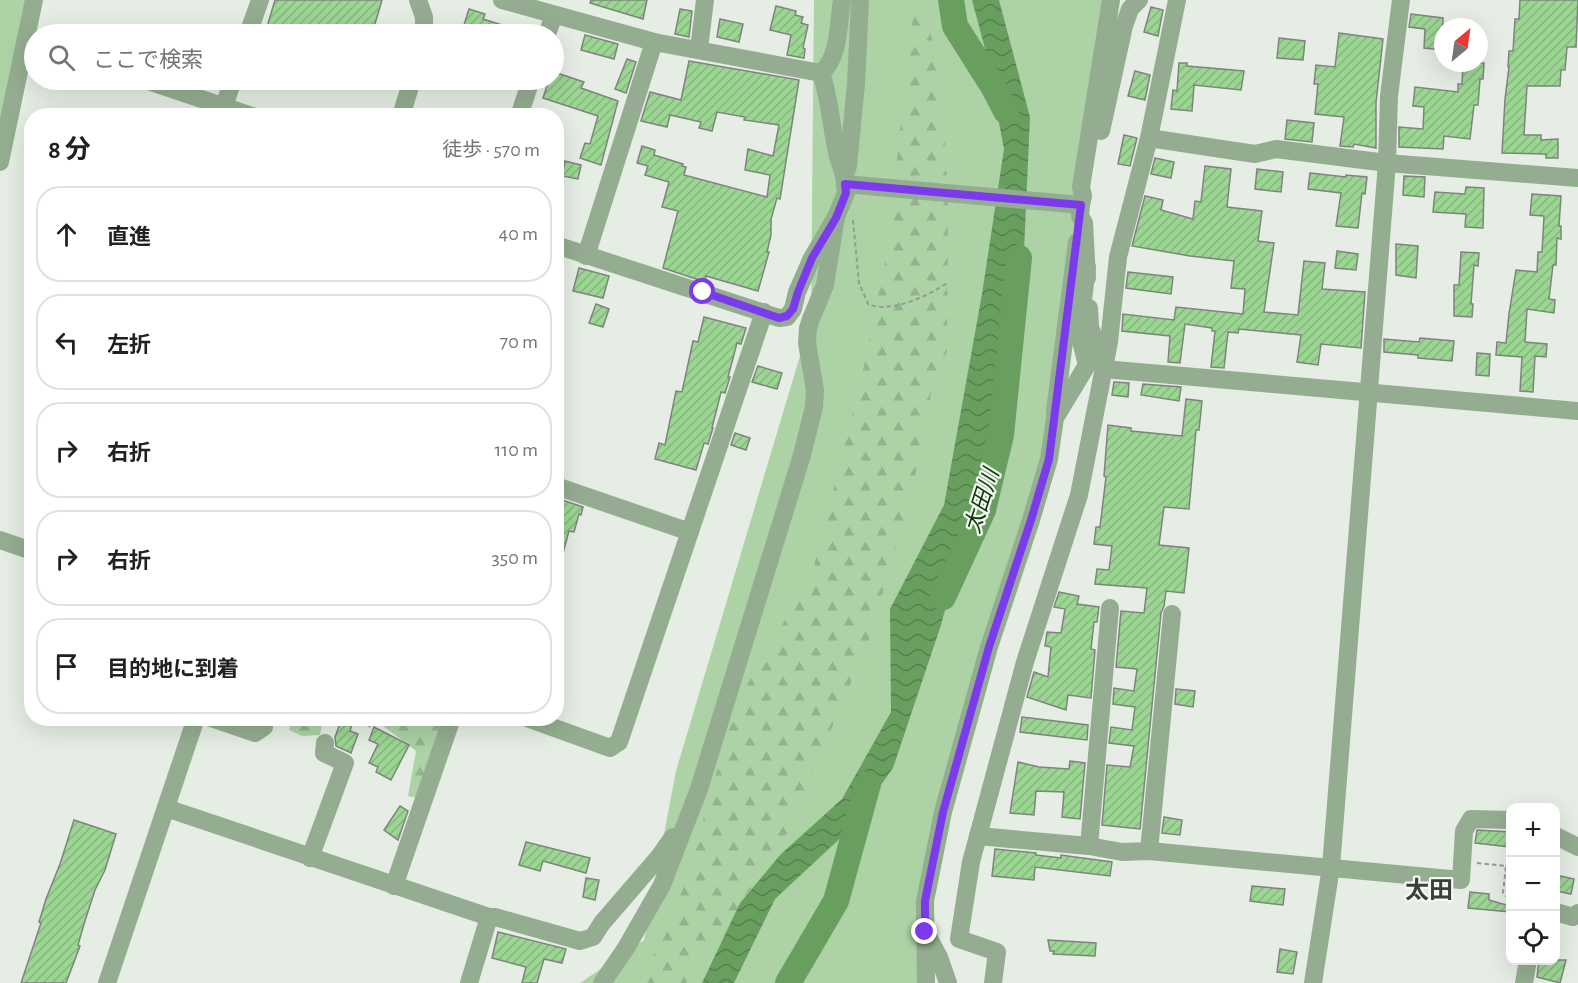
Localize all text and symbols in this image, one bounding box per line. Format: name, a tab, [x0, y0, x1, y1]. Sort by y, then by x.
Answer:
north arrow	[1434, 18, 1488, 72]
search box	[24, 24, 564, 90]
icon: search	[45, 41, 78, 74]
text: ここで検索	[93, 49, 203, 71]
text: 8 分	[48, 137, 91, 163]
text: 徒歩 · 570 m	[442, 140, 540, 160]
icon: ahead	[50, 218, 83, 251]
text: 40 m	[499, 224, 538, 244]
text: 直進	[107, 226, 151, 248]
route start	[689, 278, 715, 304]
icon: left	[50, 326, 83, 359]
text: 70 m	[500, 332, 538, 352]
text: 左折	[107, 334, 151, 356]
icon: right	[50, 434, 83, 467]
text: 110 m	[494, 440, 538, 460]
text: 右折	[107, 442, 151, 464]
water label: 太田川	[960, 464, 1003, 536]
icon: right	[50, 542, 83, 575]
text: 350 m	[492, 548, 538, 568]
text: 右折	[107, 550, 151, 572]
icon: arrive	[50, 650, 83, 683]
text: 目的地に到着	[107, 658, 239, 680]
map controls	[1506, 803, 1560, 965]
button: +	[1506, 803, 1560, 857]
button: −	[1506, 857, 1560, 911]
district label: 太田	[1405, 877, 1453, 903]
button: locate	[1506, 911, 1560, 965]
route end	[911, 918, 937, 944]

